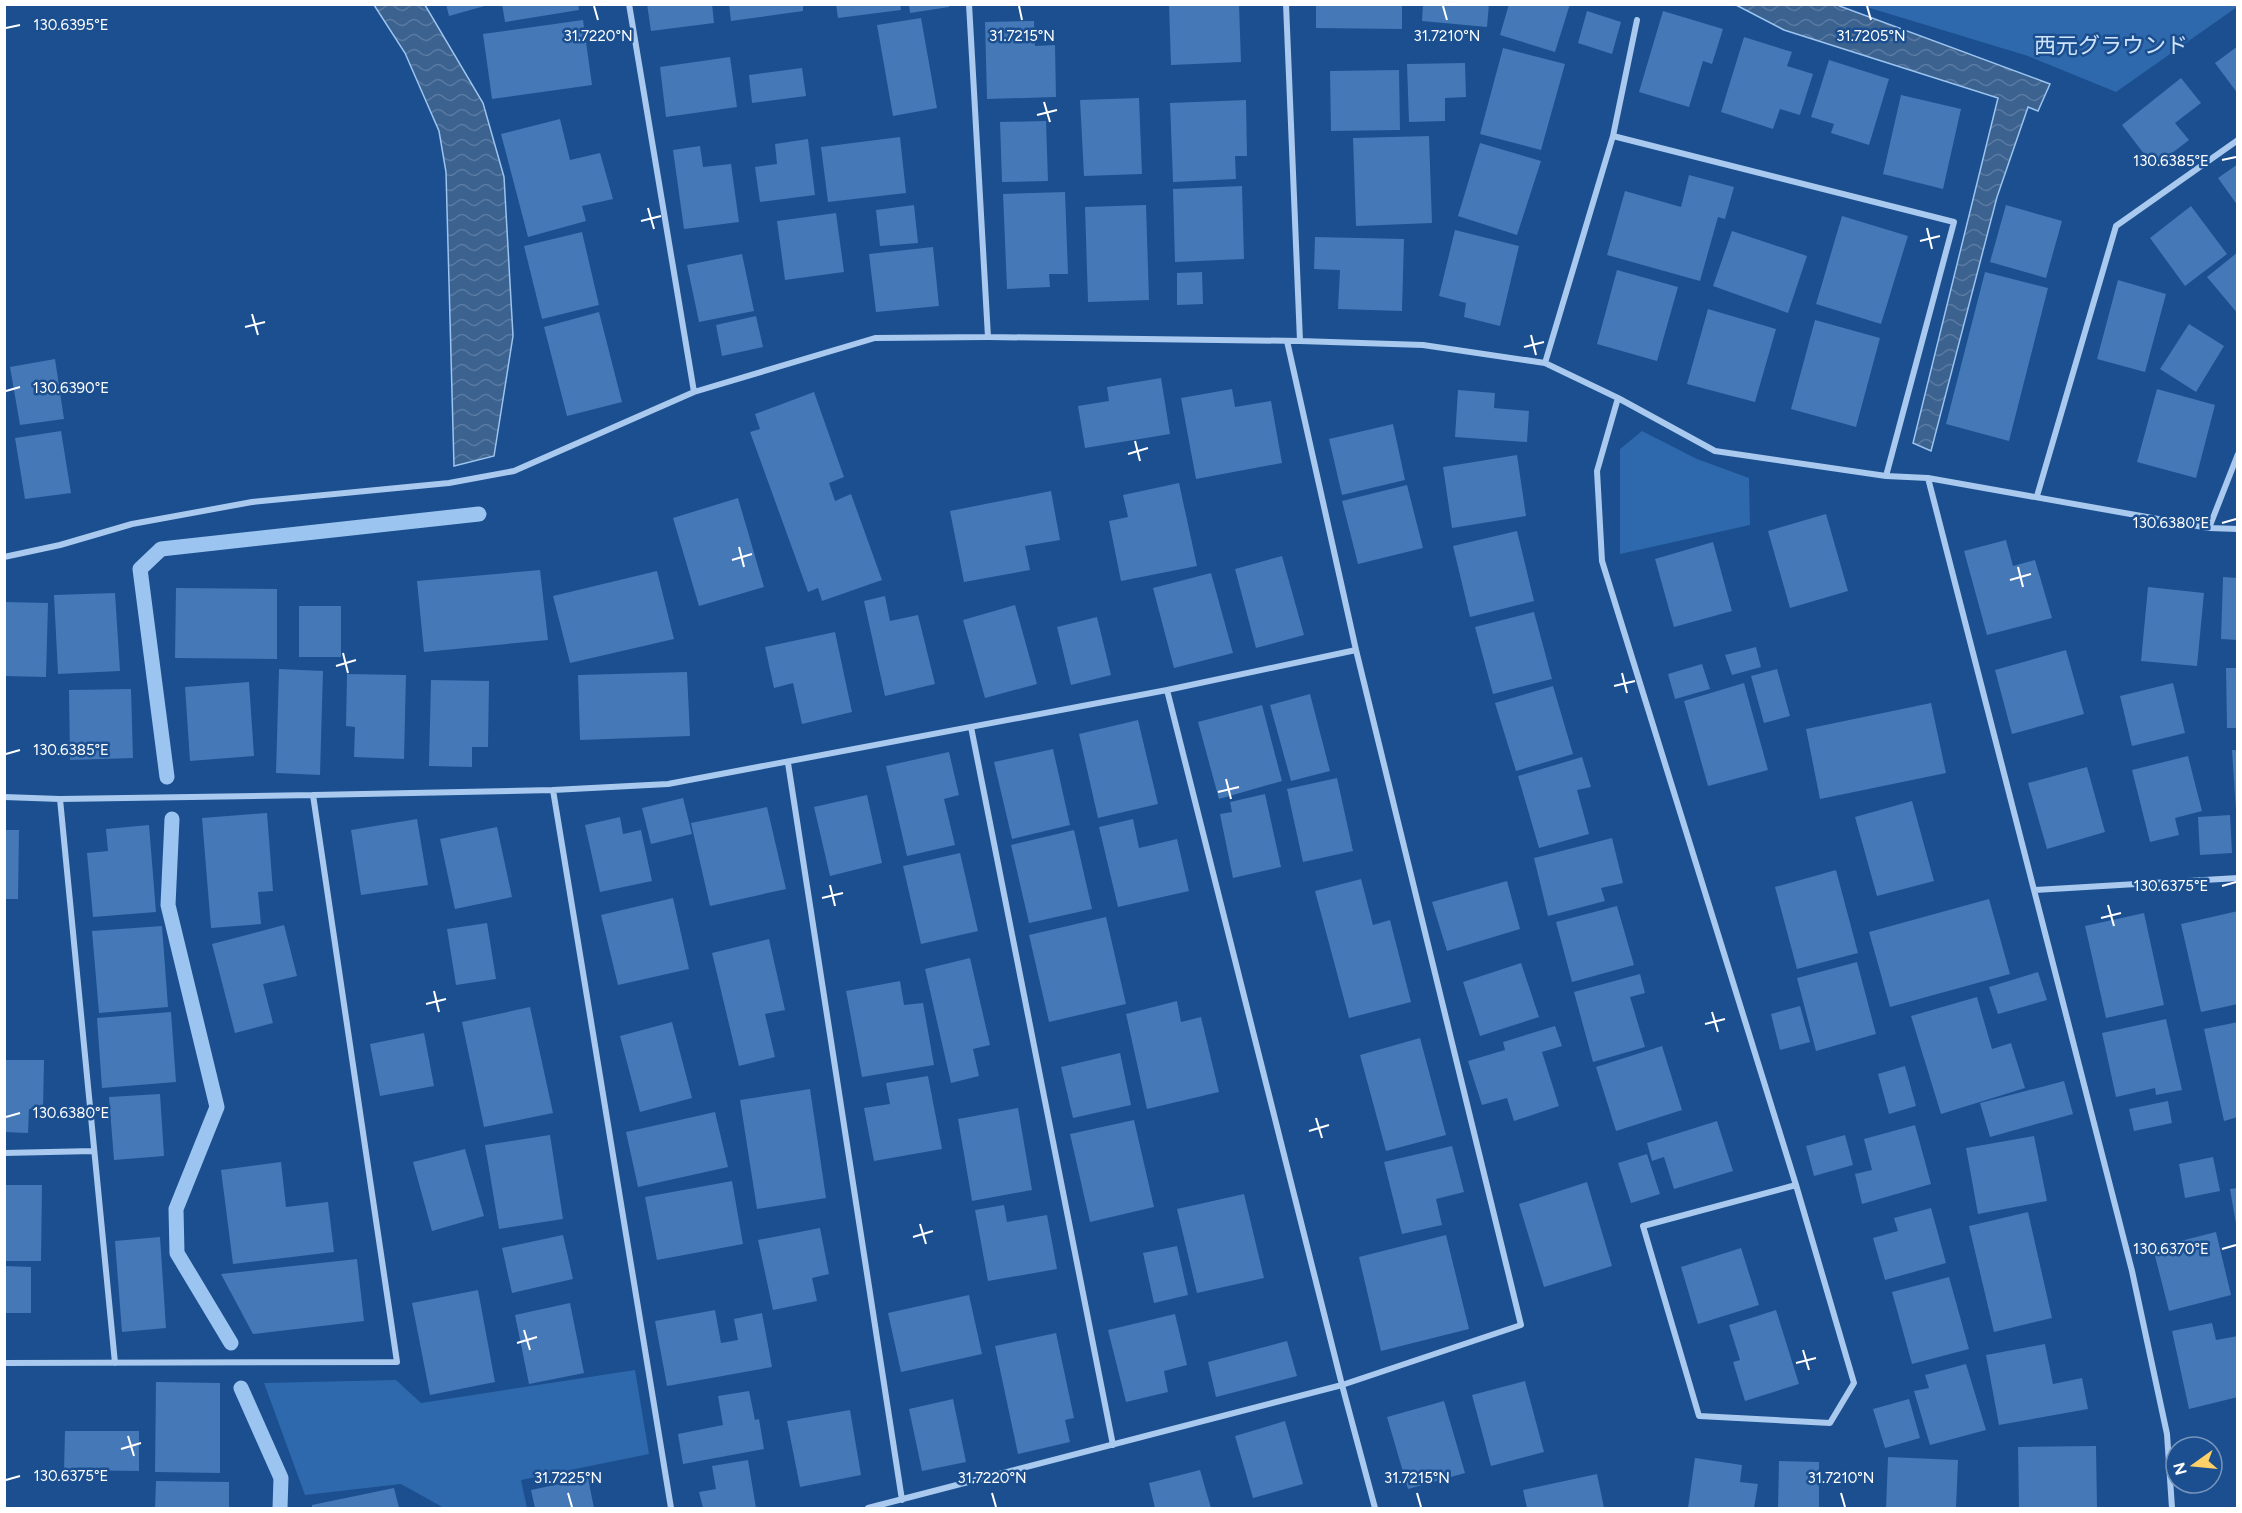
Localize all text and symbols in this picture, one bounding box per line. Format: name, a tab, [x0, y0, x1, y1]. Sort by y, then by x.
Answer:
text: 130.6395°E	[33, 16, 109, 34]
text: 31.7220°N	[563, 27, 633, 45]
text: 31.7215°N	[989, 27, 1055, 45]
text: 31.7210°N	[1414, 27, 1480, 45]
text: 31.7205°N	[1836, 27, 1906, 45]
park label: 西元グラウンド	[2034, 32, 2188, 59]
text: 130.6385°E	[2133, 152, 2209, 170]
text: 130.6390°E	[33, 379, 109, 397]
text: 130.6380°E	[2133, 514, 2209, 532]
text: 130.6385°E	[33, 741, 109, 759]
text: 130.6375°E	[2134, 877, 2208, 895]
text: 130.6380°E	[33, 1104, 109, 1122]
text: 130.6370°E	[2133, 1240, 2209, 1258]
north arrow	[2164, 1435, 2224, 1495]
text: N	[2169, 1460, 2191, 1477]
text: 130.6375°E	[34, 1467, 108, 1485]
text: 31.7225°N	[534, 1469, 602, 1487]
text: 31.7220°N	[957, 1469, 1027, 1487]
text: 31.7215°N	[1384, 1469, 1450, 1487]
text: 31.7210°N	[1808, 1469, 1874, 1487]

